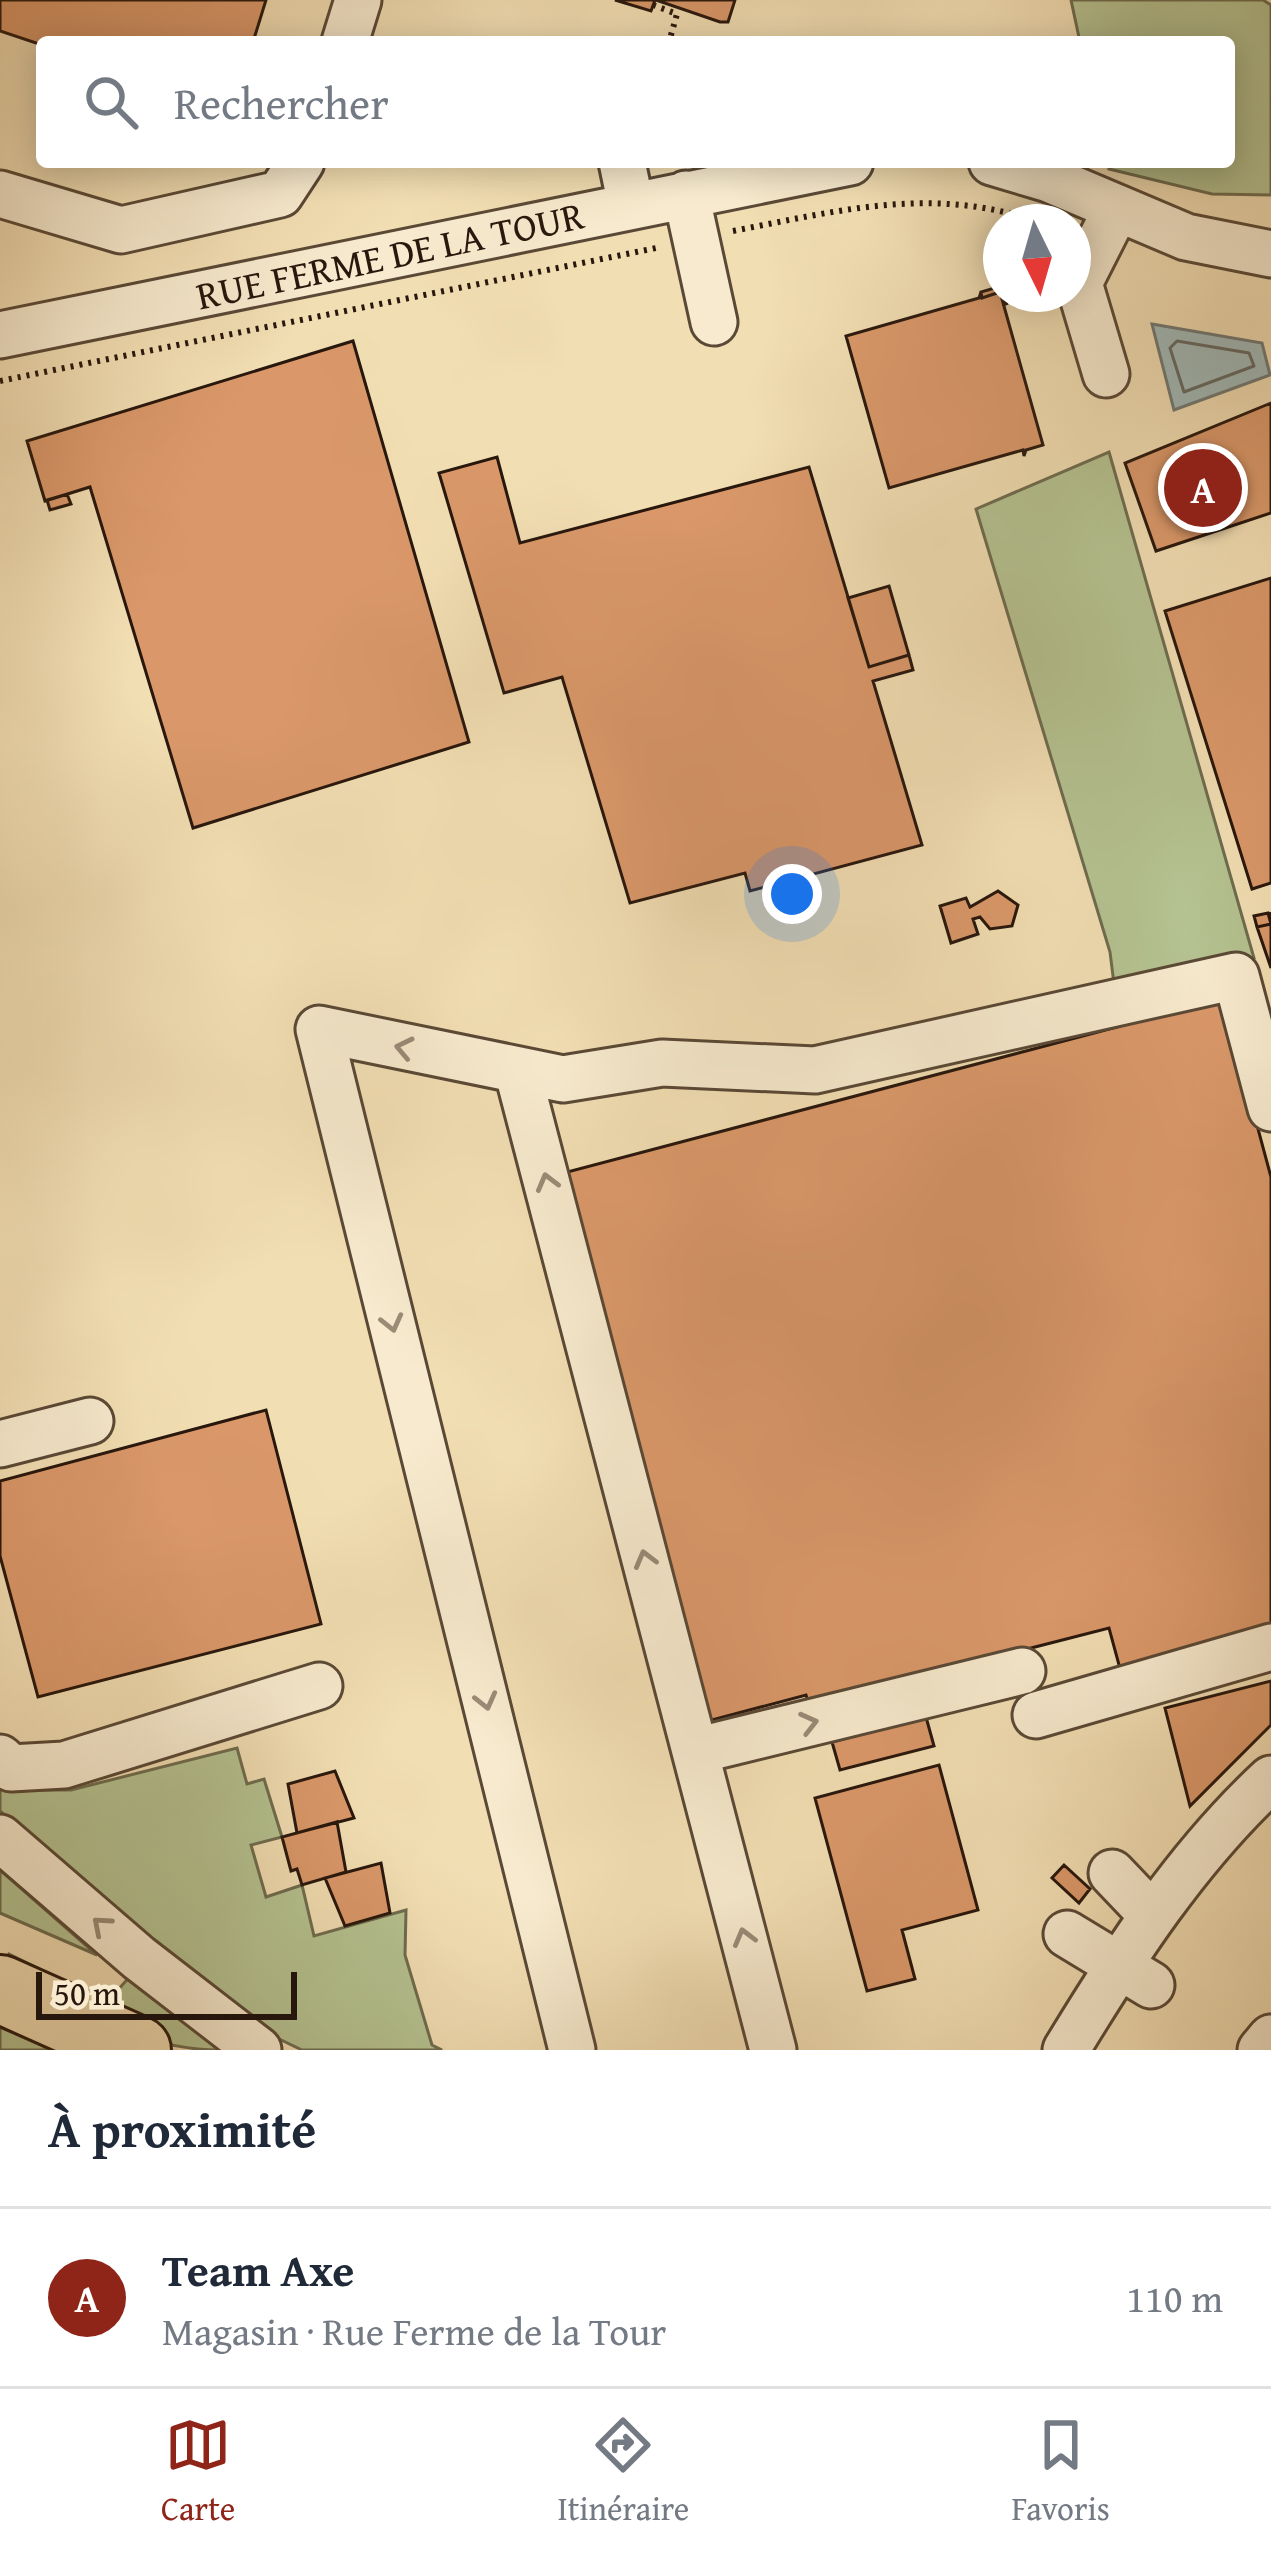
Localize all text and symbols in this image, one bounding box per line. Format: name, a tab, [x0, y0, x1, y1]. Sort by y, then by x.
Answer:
search box	[36, 36, 1235, 168]
icon: search	[78, 69, 144, 135]
text: Rechercher	[174, 70, 389, 135]
street label: RUE FERME DE LA TOUR	[191, 185, 589, 323]
north arrow	[983, 204, 1091, 312]
pin: A	[1164, 443, 1242, 533]
your location	[762, 864, 822, 924]
one-way arrow	[395, 1036, 415, 1061]
one-way arrow	[536, 1172, 561, 1193]
one-way arrow	[377, 1312, 402, 1332]
one-way arrow	[635, 1550, 660, 1570]
one-way arrow	[472, 1691, 497, 1711]
one-way arrow	[798, 1712, 818, 1737]
one-way arrow	[92, 1918, 114, 1940]
one-way arrow	[733, 1927, 758, 1947]
scale bar	[36, 1966, 297, 2019]
text: 50 m	[54, 1969, 120, 2017]
text: À proximité	[48, 2091, 316, 2166]
text: Team Axe	[162, 2237, 354, 2302]
text: A	[75, 2269, 99, 2326]
text: 110 m	[1126, 2269, 1223, 2326]
text: Magasin · Rue Ferme de la Tour	[162, 2302, 666, 2359]
tab: Carte	[161, 2412, 235, 2532]
tab: Itinéraire	[557, 2412, 689, 2532]
tab: Favoris	[1011, 2412, 1110, 2532]

